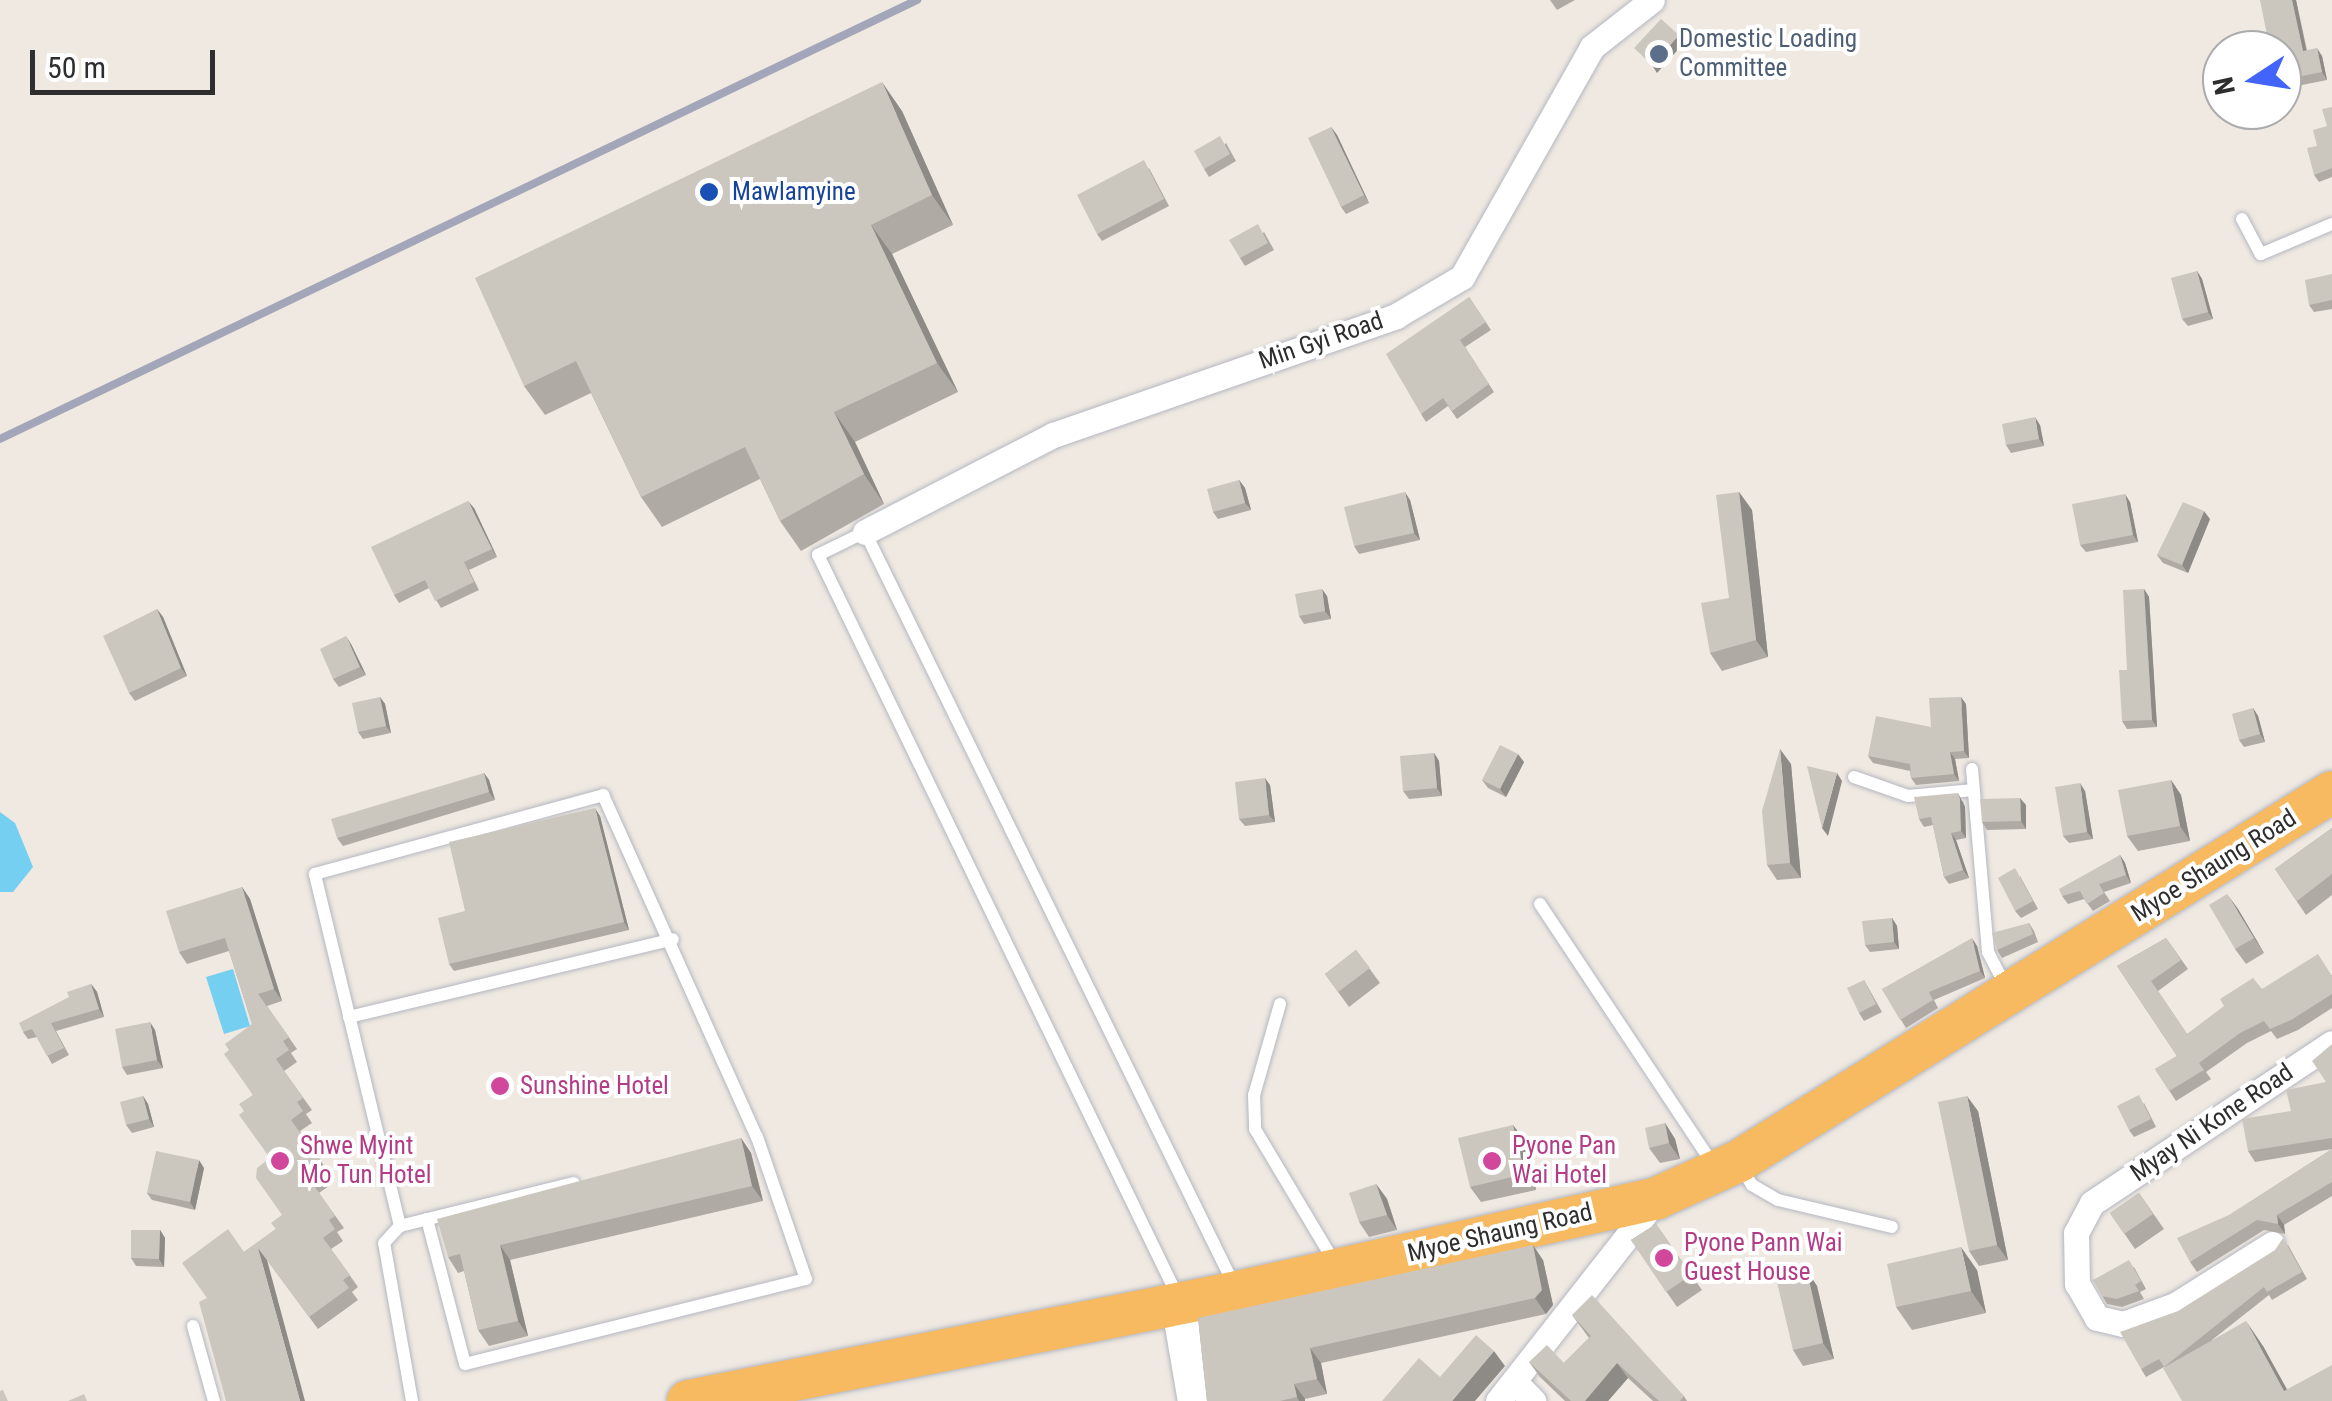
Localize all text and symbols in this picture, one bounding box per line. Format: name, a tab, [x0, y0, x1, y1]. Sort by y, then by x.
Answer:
place label: Domestic Loading Committee	[1679, 25, 1857, 84]
scale bar	[35, 30, 220, 92]
north arrow	[2202, 30, 2302, 130]
marker: Domestic Loading Committee	[1648, 43, 1670, 65]
text: 50 m	[47, 50, 106, 85]
text: N	[2206, 74, 2242, 98]
place label: Mawlamyine	[732, 177, 856, 207]
marker: Mawlamyine	[696, 179, 722, 205]
street label: Min Gyi Road	[1255, 306, 1387, 376]
street label: Myoe Shaung Road	[2126, 803, 2302, 929]
street label: Myay Ni Kone Road	[2125, 1058, 2299, 1188]
place label: Sunshine Hotel	[520, 1071, 669, 1101]
marker: Sunshine Hotel	[489, 1075, 511, 1097]
place label: Shwe Myint Mo Tun Hotel	[300, 1132, 432, 1191]
place label: Pyone Pan Wai Hotel	[1512, 1132, 1616, 1191]
marker: Shwe Myint Mo Tun Hotel	[269, 1150, 291, 1172]
marker: Pyone Pan Wai Hotel	[1481, 1150, 1503, 1172]
street label: Myoe Shaung Road	[1405, 1197, 1595, 1269]
place label: Pyone Pann Wai Guest House	[1684, 1229, 1842, 1288]
marker: Pyone Pann Wai Guest House	[1653, 1247, 1675, 1269]

